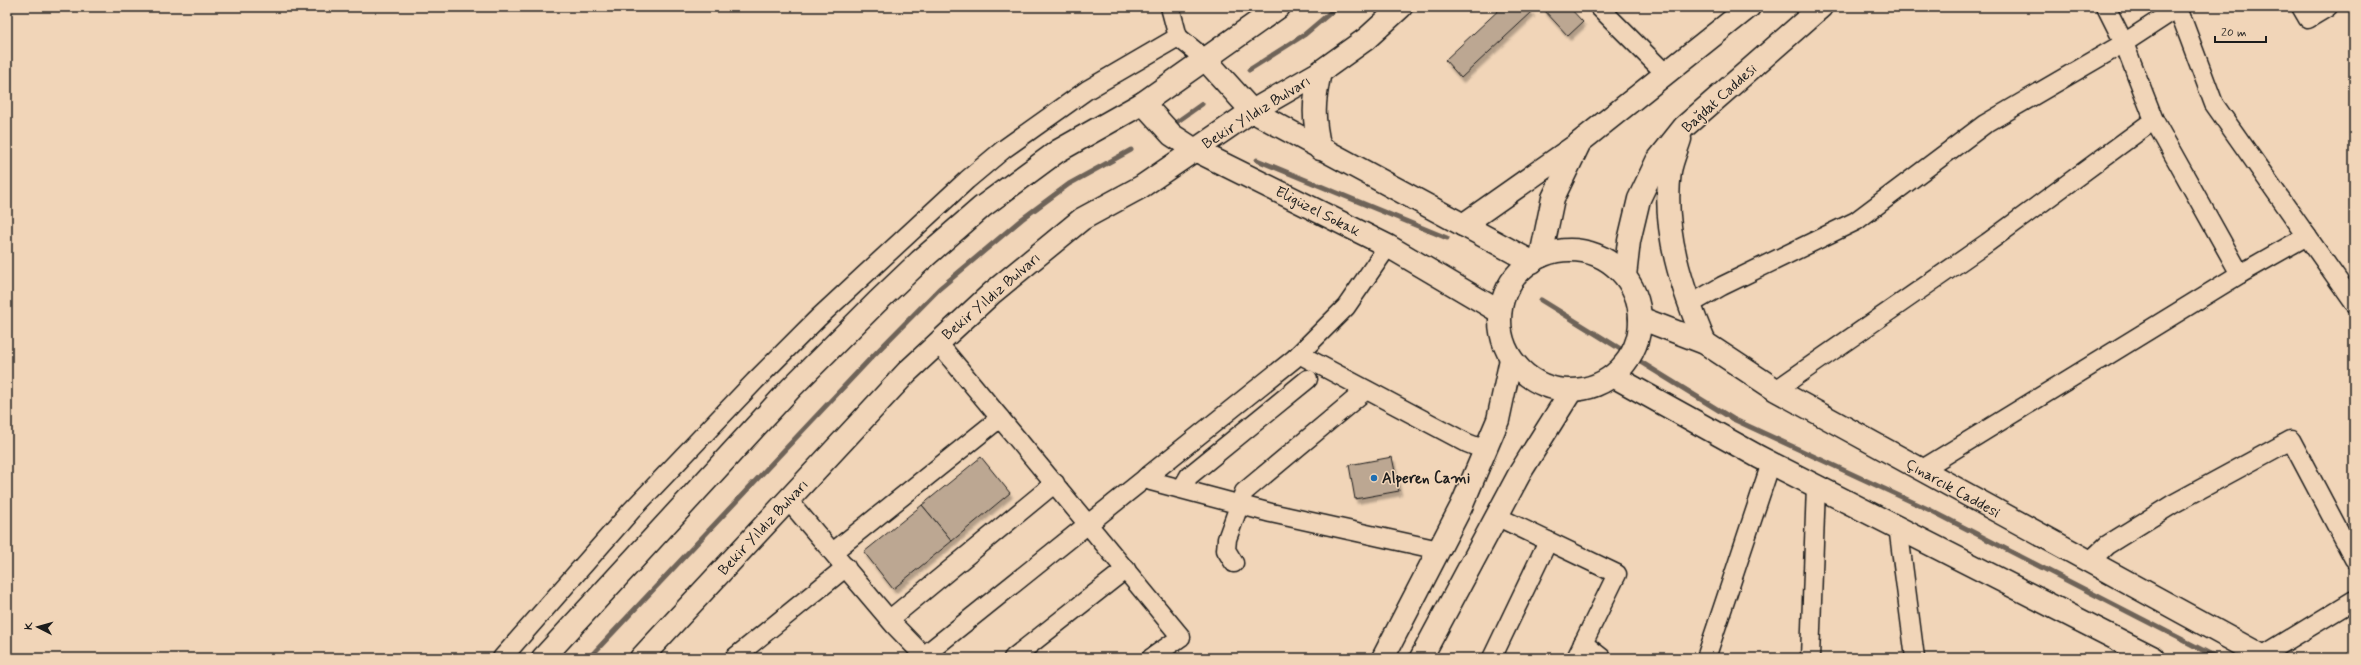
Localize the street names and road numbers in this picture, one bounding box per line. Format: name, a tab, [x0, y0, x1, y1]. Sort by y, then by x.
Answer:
street label: Bağdat Caddesi	[1678, 60, 1762, 138]
street label: Bekir Yıldız Bulvarı	[1198, 71, 1315, 154]
street label: Eligüzel Sokak	[1272, 182, 1364, 242]
street label: Bekir Yıldız Bulvarı	[938, 248, 1045, 345]
street label: Çınarcık Caddesi	[1902, 455, 2003, 523]
street label: Bekir Yıldız Bulvarı	[714, 475, 813, 580]

